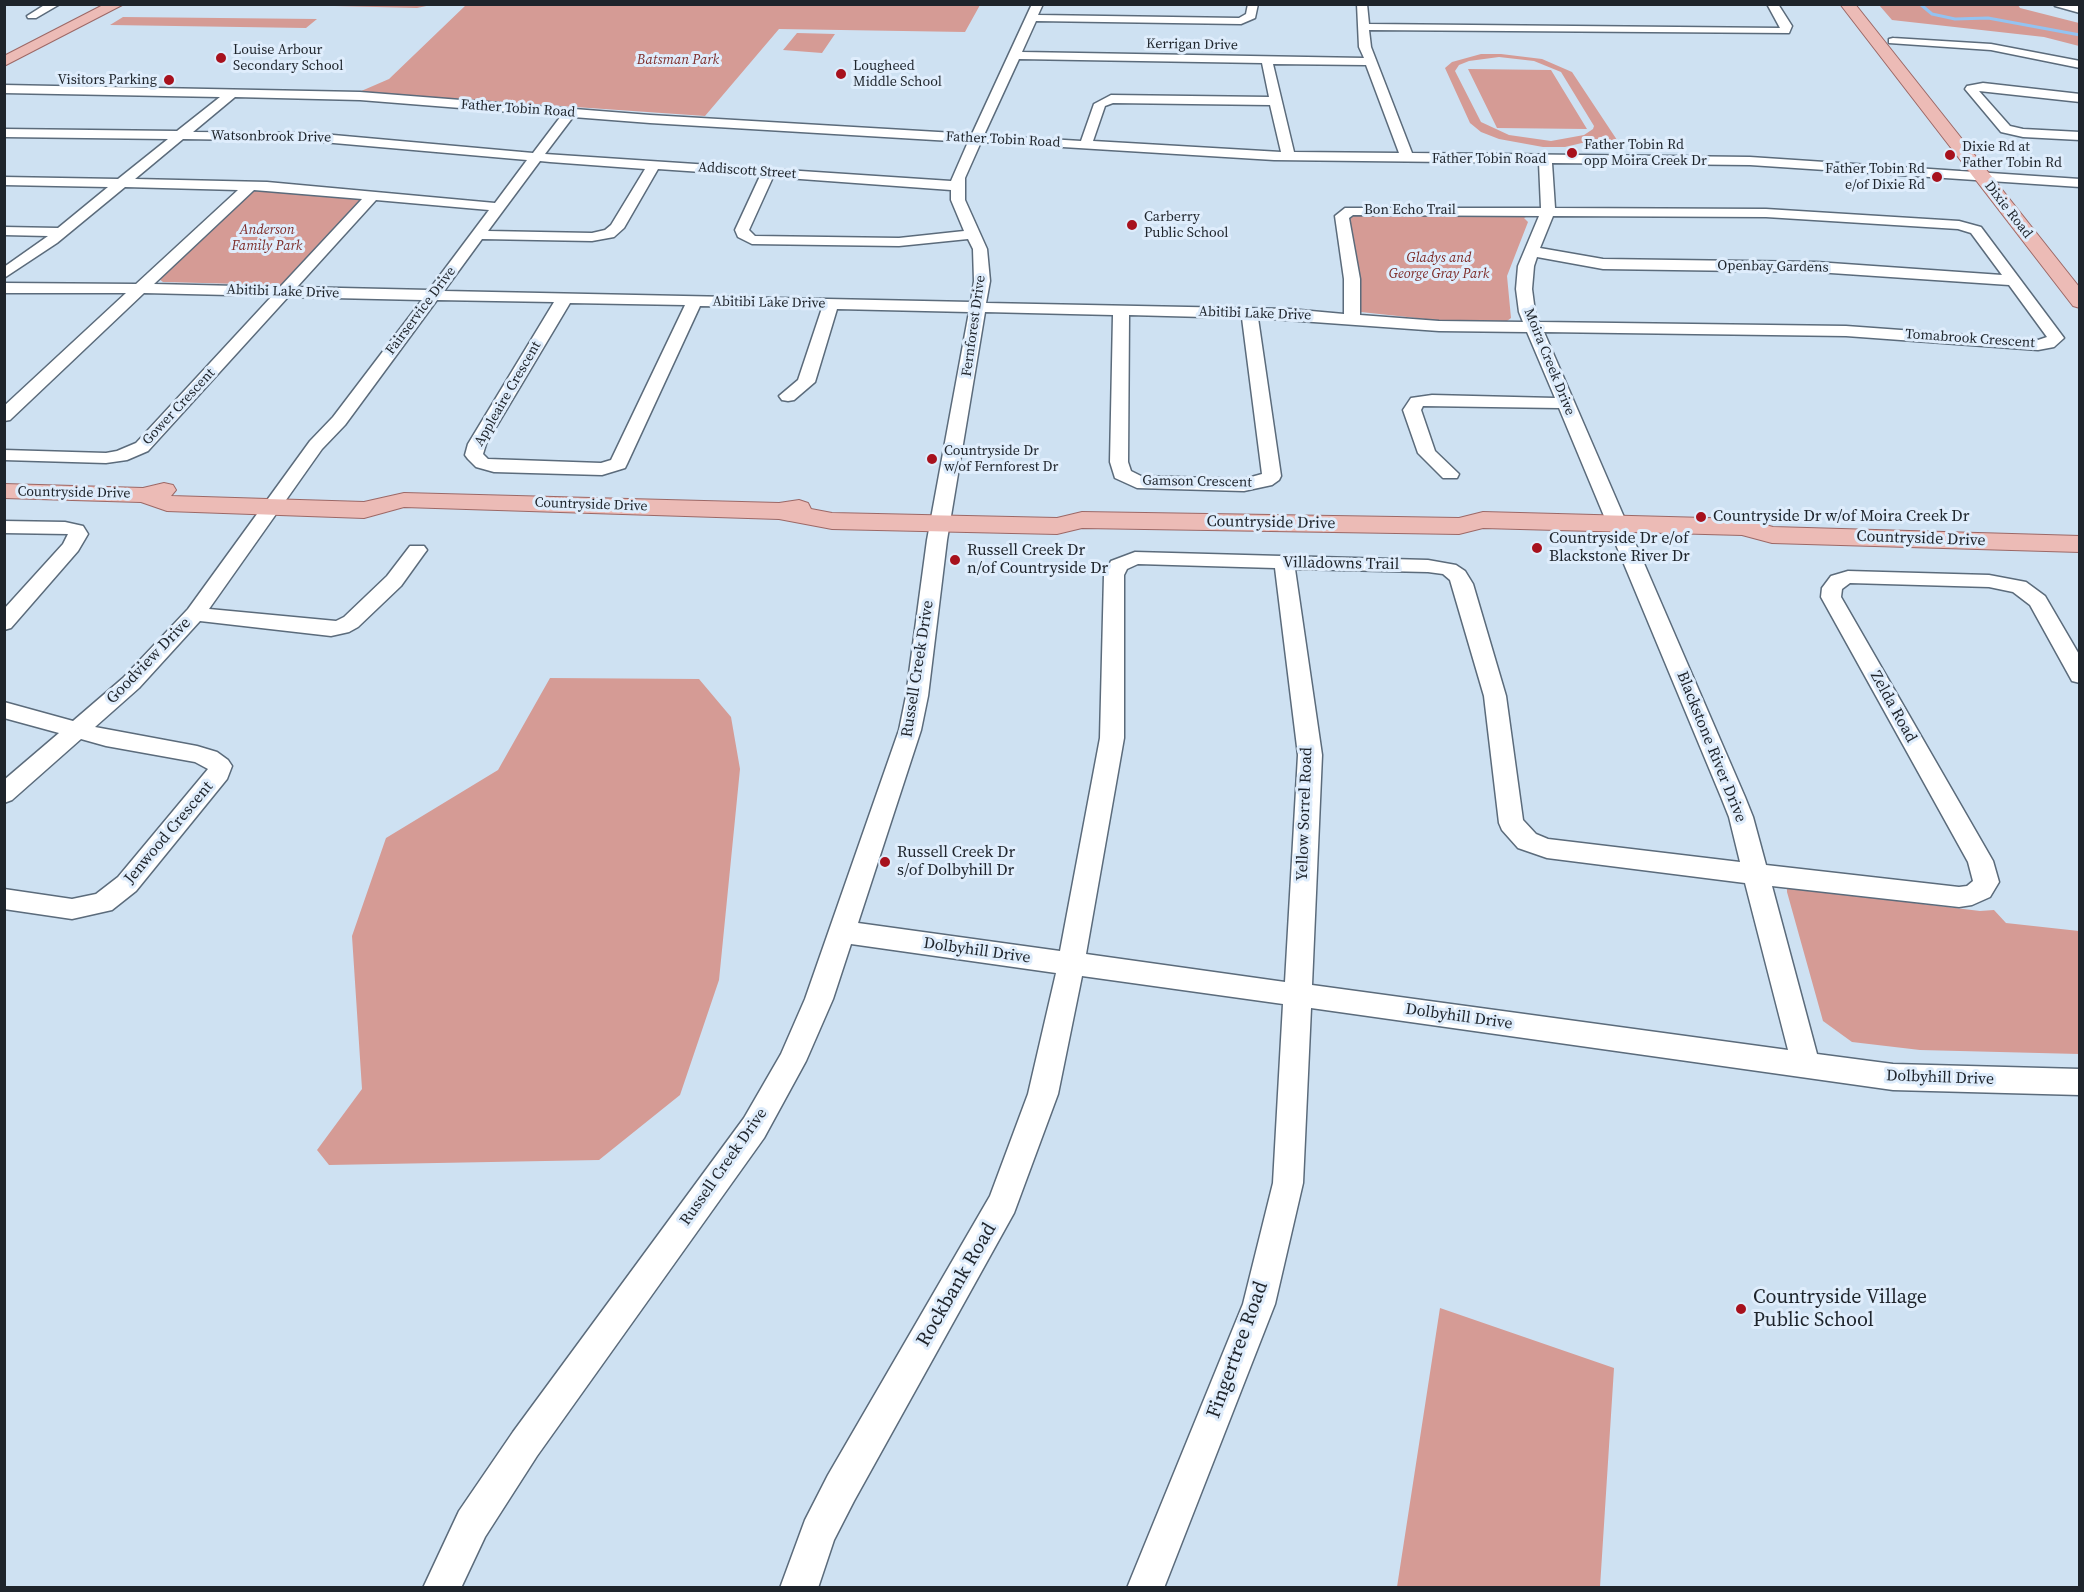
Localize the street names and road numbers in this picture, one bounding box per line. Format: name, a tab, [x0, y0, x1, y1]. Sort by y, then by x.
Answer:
street label: Kerrigan Drive	[1146, 36, 1238, 54]
street label: Father Tobin Road	[460, 97, 576, 121]
street label: Watsonbrook Drive	[211, 128, 331, 146]
street label: Father Tobin Road	[945, 129, 1061, 151]
street label: Father Tobin Road	[1432, 151, 1546, 167]
street label: Addiscott Street	[697, 159, 797, 183]
street label: Dixie Road	[1981, 178, 2035, 242]
street label: Bon Echo Trail	[1364, 202, 1456, 218]
street label: Openbay Gardens	[1717, 258, 1829, 276]
street label: Fairservice Drive	[382, 264, 460, 358]
street label: Fernforest Drive	[959, 274, 989, 378]
street label: Abitibi Lake Drive	[226, 282, 340, 302]
street label: Abitibi Lake Drive	[712, 294, 826, 312]
street label: Abitibi Lake Drive	[1198, 304, 1312, 324]
street label: Moira Creek Drive	[1520, 306, 1578, 418]
street label: Tomabrook Crescent	[1905, 326, 2035, 352]
street label: Appleaire Crescent	[471, 339, 545, 449]
street label: Gower Crescent	[139, 365, 219, 449]
street label: Gamson Crescent	[1142, 473, 1252, 491]
street label: Countryside Drive	[17, 484, 131, 502]
street label: Countryside Drive	[534, 495, 648, 515]
street label: Countryside Drive	[1206, 512, 1336, 534]
street label: Countryside Drive	[1856, 527, 1986, 551]
street label: Villadowns Trail	[1283, 553, 1399, 575]
street label: Russell Creek Drive	[898, 599, 938, 739]
street label: Goodview Drive	[103, 614, 195, 708]
street label: Zelda Road	[1866, 668, 1920, 746]
street label: Blackstone River Drive	[1672, 669, 1750, 825]
street label: Yellow Sorrel Road	[1293, 747, 1317, 881]
street label: Jenwood Crescent	[121, 778, 217, 888]
street label: Dolbyhill Drive	[922, 934, 1032, 968]
street label: Dolbyhill Drive	[1404, 1000, 1514, 1034]
street label: Dolbyhill Drive	[1886, 1067, 1994, 1089]
street label: Russell Creek Drive	[676, 1105, 772, 1229]
street label: Rockbank Road	[912, 1219, 1002, 1351]
street label: Fingertree Road	[1202, 1278, 1274, 1422]

